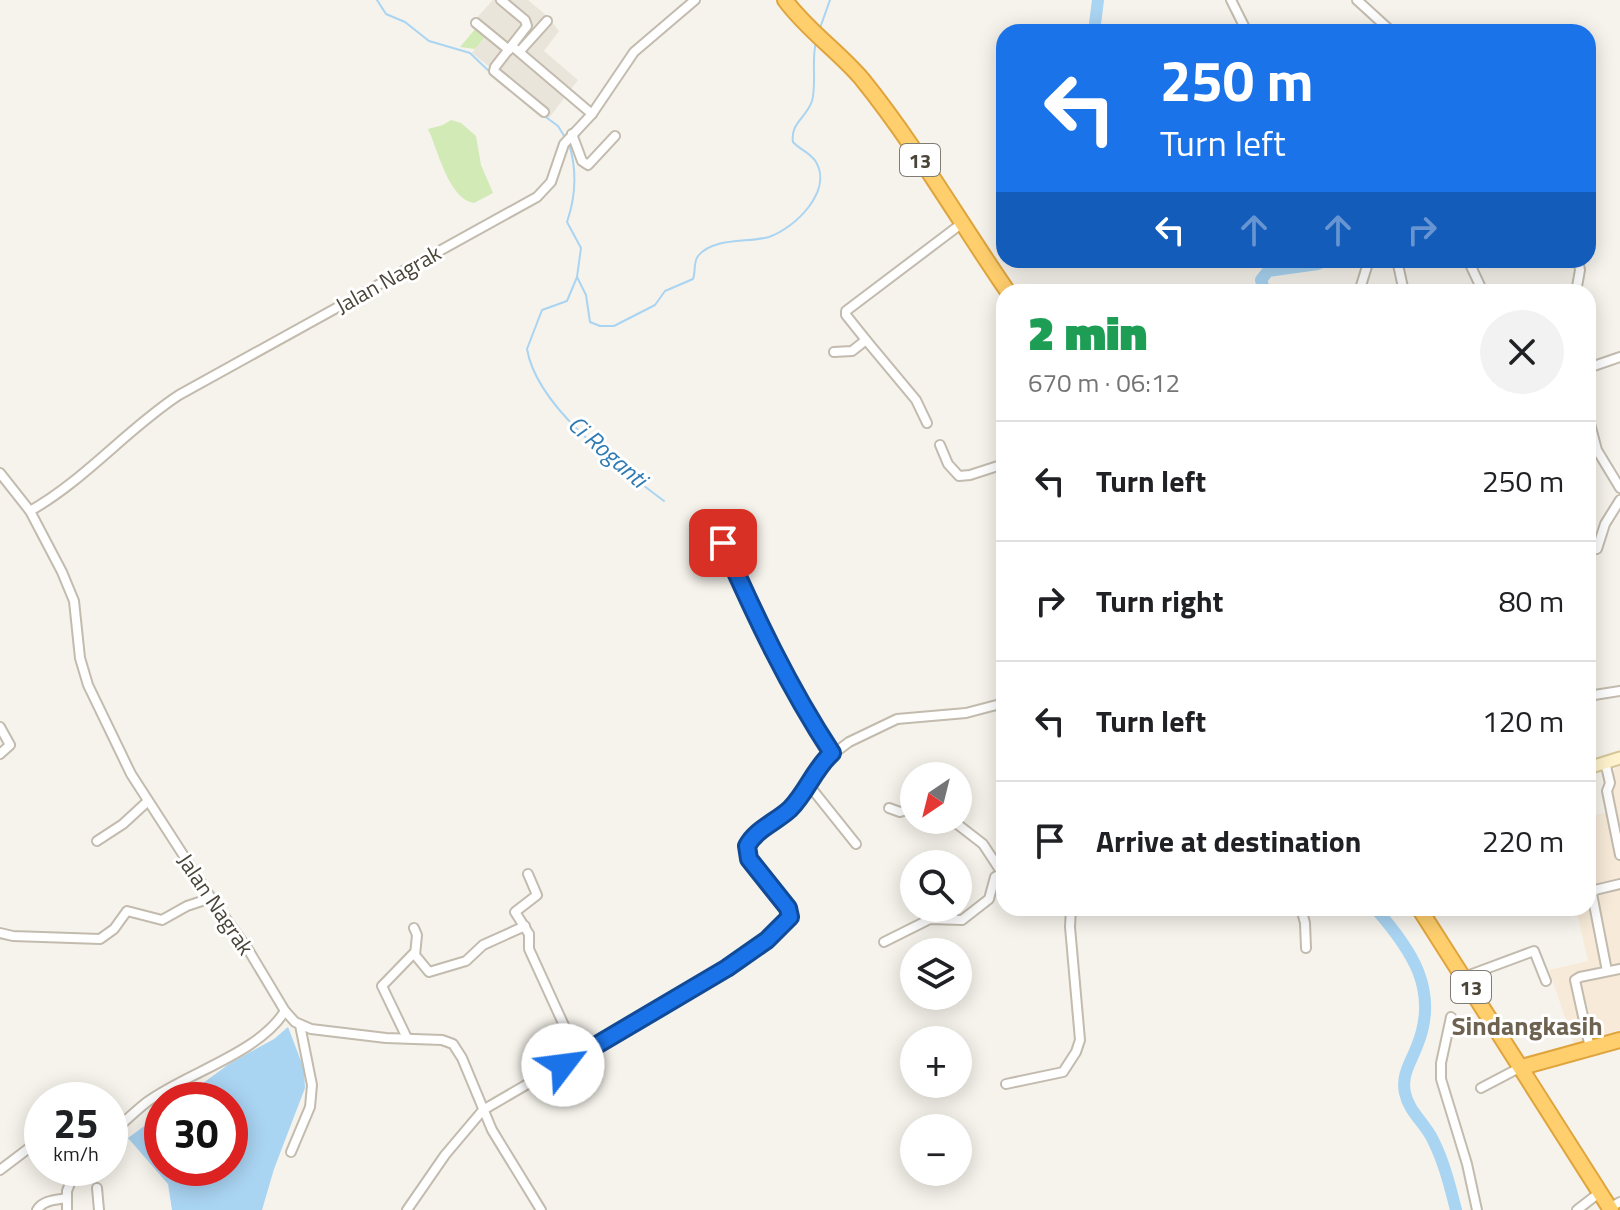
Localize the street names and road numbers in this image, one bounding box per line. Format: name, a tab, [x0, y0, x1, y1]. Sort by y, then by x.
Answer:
road number: 13	[900, 144, 940, 176]
street label: Jalan Nagrak	[329, 236, 448, 322]
street label: Jalan Nagrak	[169, 846, 263, 962]
road number: 13	[1451, 971, 1491, 1003]

